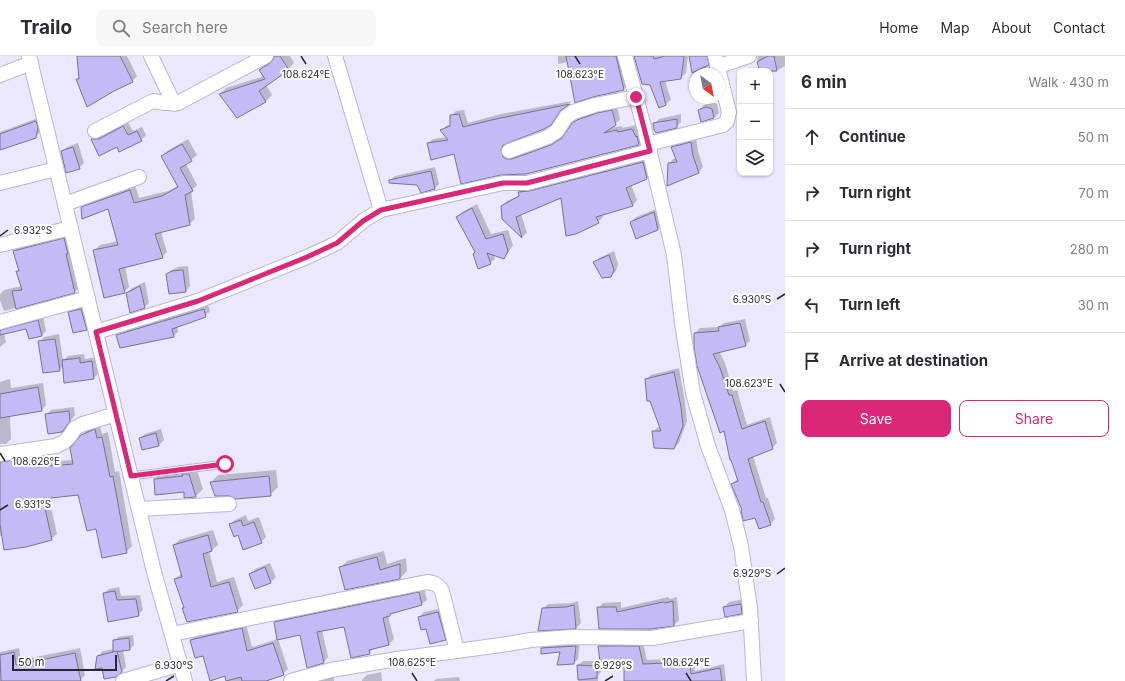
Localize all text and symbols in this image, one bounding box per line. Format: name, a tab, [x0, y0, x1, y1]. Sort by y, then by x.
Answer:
search box	[96, 10, 376, 46]
text: Trailo	[20, 16, 72, 39]
icon: search	[110, 17, 132, 39]
text: Search here	[142, 18, 228, 37]
text: Home	[879, 19, 918, 36]
text: Map	[940, 19, 970, 36]
text: About	[992, 19, 1031, 36]
text: Contact	[1053, 19, 1105, 36]
text: 108.624°E	[282, 68, 330, 80]
text: 108.623°E	[556, 68, 604, 80]
north arrow	[689, 68, 725, 104]
map controls	[737, 68, 773, 176]
button: +	[737, 68, 773, 104]
text: 6 min	[801, 72, 847, 92]
text: Walk · 430 m	[1029, 74, 1109, 90]
route end	[627, 88, 645, 106]
button: −	[737, 104, 773, 140]
icon: ahead	[801, 126, 823, 148]
text: Continue	[839, 127, 906, 146]
text: 50 m	[1078, 129, 1109, 145]
button: layers	[737, 140, 773, 176]
icon: right	[801, 182, 823, 204]
text: Turn right	[839, 183, 911, 202]
text: 70 m	[1079, 185, 1109, 201]
text: 6.932°S	[14, 224, 52, 236]
icon: right	[801, 238, 823, 260]
text: Turn right	[839, 239, 911, 258]
text: 280 m	[1070, 241, 1109, 257]
text: 6.930°S	[733, 293, 771, 305]
icon: left	[801, 294, 823, 316]
text: Turn left	[839, 295, 900, 314]
text: 30 m	[1078, 297, 1109, 313]
icon: arrive	[801, 350, 823, 372]
text: Arrive at destination	[839, 351, 988, 370]
text: 108.623°E	[725, 377, 773, 389]
button: Save	[801, 400, 951, 437]
button: Share	[959, 400, 1109, 437]
text: 108.626°E	[12, 455, 60, 467]
route start	[216, 455, 234, 473]
text: 6.931°S	[15, 498, 51, 510]
text: 6.929°S	[733, 567, 771, 579]
scale bar	[12, 653, 117, 672]
text: 50 m	[18, 655, 44, 669]
text: 108.625°E	[388, 656, 436, 668]
text: 108.624°E	[662, 656, 710, 668]
text: 6.930°S	[155, 659, 193, 671]
text: 6.929°S	[594, 659, 632, 671]

